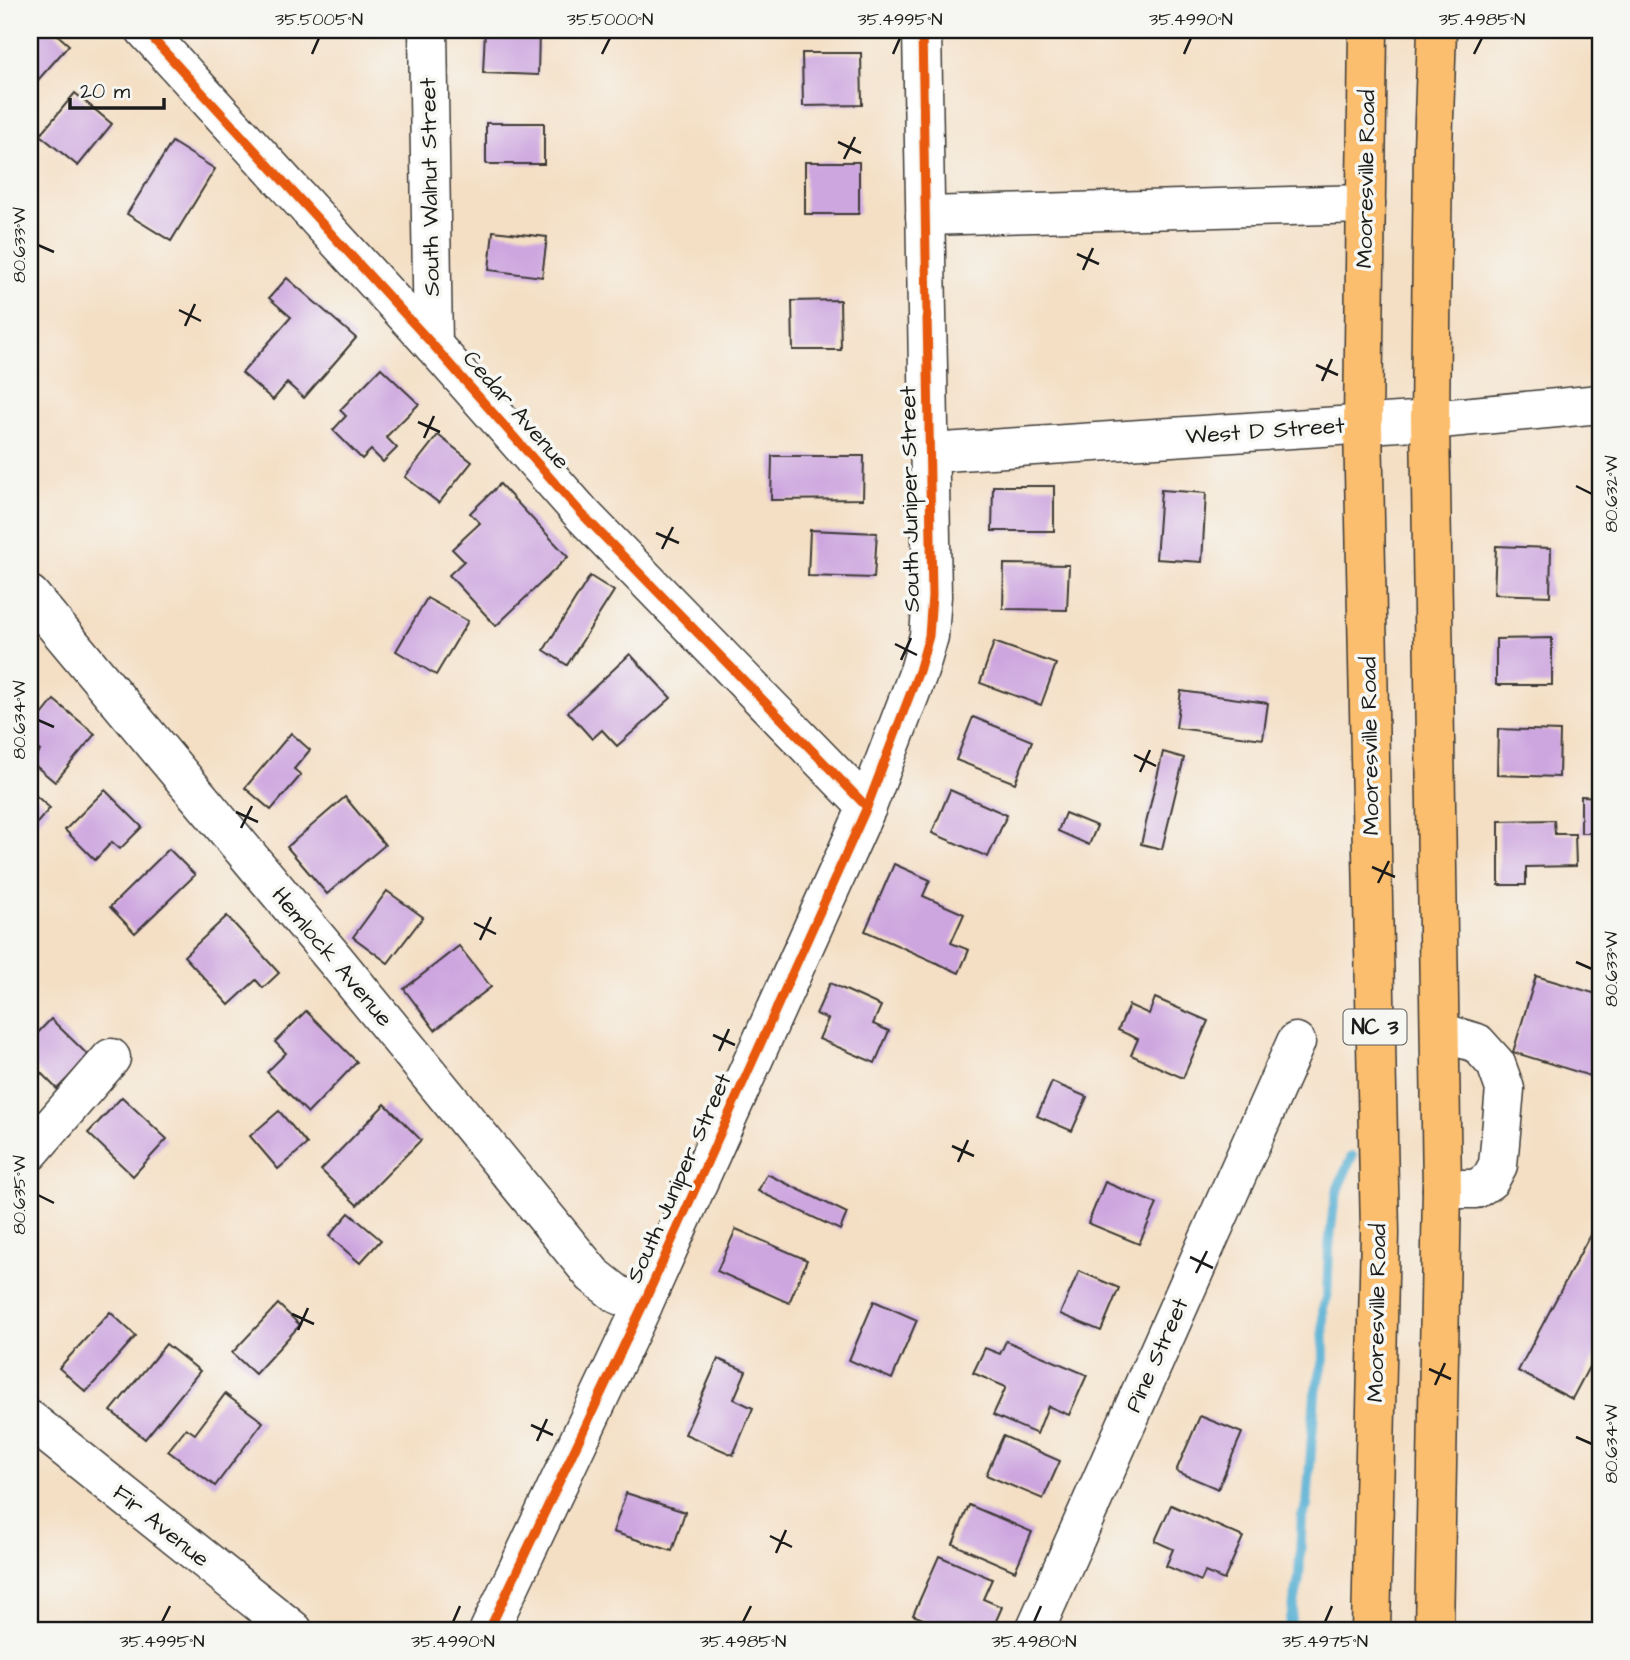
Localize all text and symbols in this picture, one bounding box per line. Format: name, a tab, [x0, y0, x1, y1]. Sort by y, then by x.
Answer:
text: 35.5005°N	[275, 7, 363, 32]
text: 35.5000°N	[567, 7, 653, 32]
text: 35.4995°N	[857, 7, 943, 32]
text: 35.4990°N	[1149, 7, 1233, 32]
text: 35.4985°N	[1439, 7, 1525, 32]
scale bar	[70, 66, 164, 110]
text: 20 m	[80, 77, 131, 106]
street label: South Walnut Street	[412, 77, 448, 297]
street label: Mooresville Road	[1348, 89, 1384, 269]
text: 80.633°W	[7, 207, 32, 283]
street label: Cedar Avenue	[455, 343, 577, 477]
street label: South Juniper Street	[892, 385, 928, 612]
street label: West D Street	[1184, 409, 1346, 453]
text: 80.632°W	[1599, 455, 1624, 533]
street label: Mooresville Road	[1352, 656, 1388, 836]
text: 80.634°W	[7, 680, 32, 760]
street label: Hemlock Avenue	[264, 880, 400, 1034]
text: 80.633°W	[1599, 931, 1624, 1007]
road number: NC 3	[1344, 1010, 1406, 1044]
street label: South Juniper Street	[618, 1068, 740, 1288]
text: 80.635°W	[7, 1155, 32, 1235]
street label: Mooresville Road	[1359, 1223, 1395, 1403]
street label: Pine Street	[1118, 1292, 1197, 1417]
text: 80.634°W	[1599, 1404, 1624, 1484]
street label: Fir Avenue	[106, 1477, 216, 1575]
text: 35.4995°N	[119, 1629, 205, 1654]
text: 35.4990°N	[411, 1629, 495, 1654]
text: 35.4985°N	[700, 1629, 786, 1654]
text: 35.4980°N	[991, 1629, 1077, 1654]
text: 35.4975°N	[1282, 1629, 1368, 1654]

